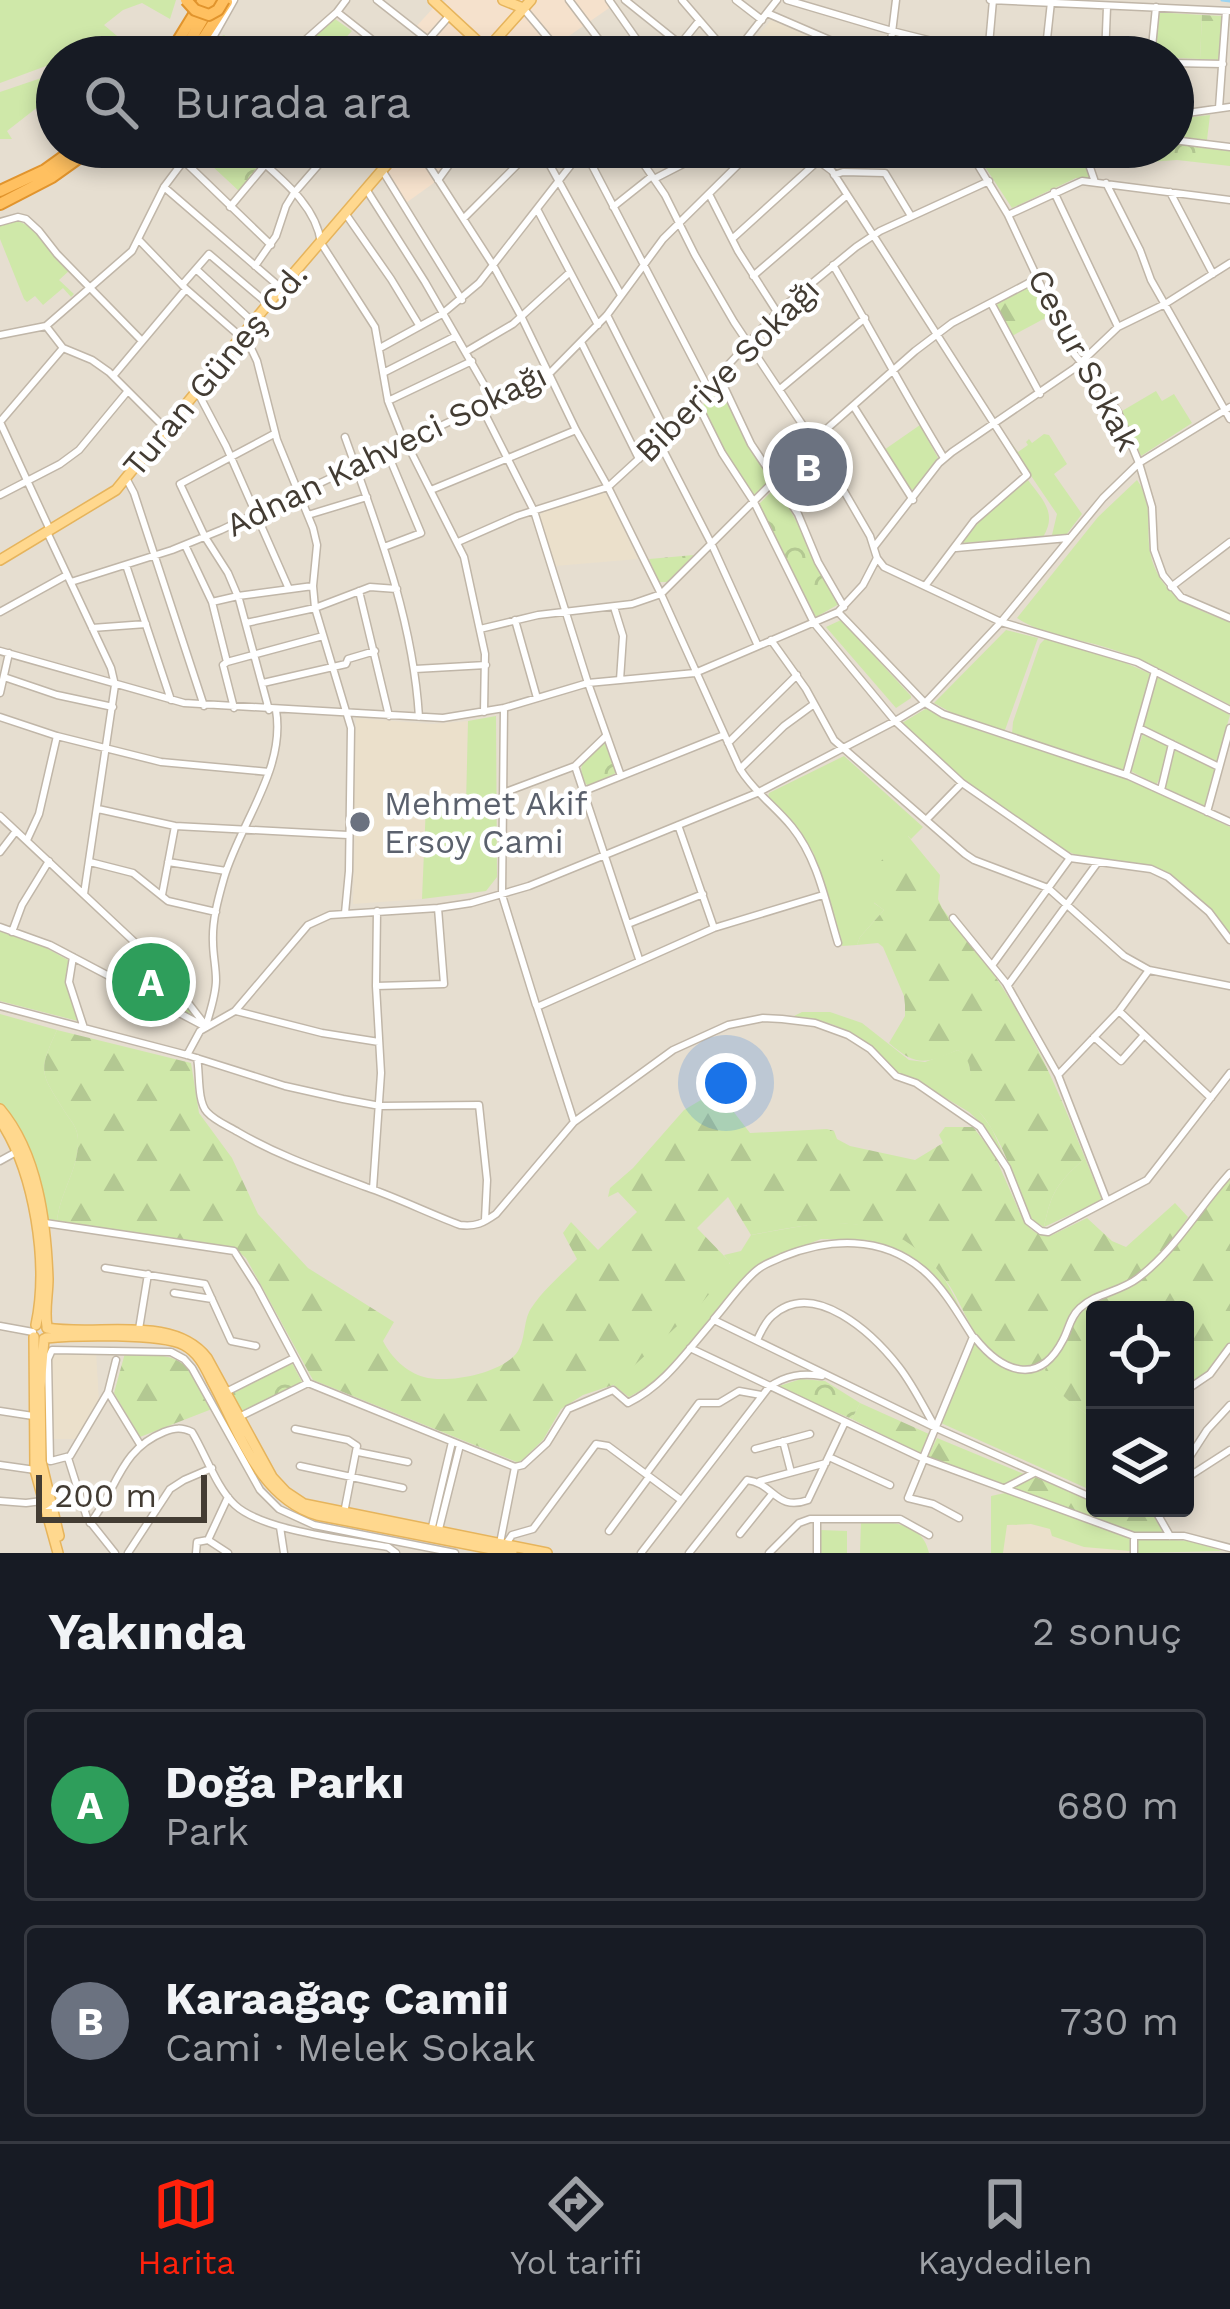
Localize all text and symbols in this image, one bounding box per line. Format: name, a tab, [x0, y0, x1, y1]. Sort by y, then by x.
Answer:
search box	[36, 36, 1194, 168]
icon: search	[78, 69, 144, 135]
text: Burada ara	[174, 76, 411, 129]
street label: Turan Güneş Cd.	[115, 256, 315, 484]
street label: Cesur Sokak	[1020, 262, 1148, 458]
street label: Biberiye Sokağı	[627, 270, 827, 470]
street label: Adnan Kahveci Sokağı	[219, 355, 553, 545]
pin: B	[769, 422, 847, 512]
place label: Mehmet Akif Ersoy Cami	[384, 784, 587, 861]
marker: Mehmet Akif Ersoy Cami	[347, 809, 373, 835]
pin: A	[112, 937, 190, 1027]
your location	[696, 1053, 756, 1113]
map controls	[1086, 1301, 1194, 1517]
button: locate	[1086, 1301, 1194, 1409]
button: layers	[1086, 1409, 1194, 1517]
scale bar	[36, 1469, 207, 1522]
text: 200 m	[54, 1476, 157, 1515]
text: Yakında	[48, 1602, 245, 1661]
text: 2 sonuç	[1032, 1609, 1182, 1654]
text: Doğa Parkı	[165, 1756, 404, 1809]
text: A	[77, 1783, 103, 1828]
text: 680 m	[1057, 1783, 1179, 1828]
text: Park	[165, 1809, 249, 1854]
text: Karaağaç Camii	[165, 1972, 509, 2025]
text: B	[77, 1999, 103, 2044]
text: 730 m	[1060, 1999, 1179, 2044]
text: Cami · Melek Sokak	[165, 2025, 536, 2070]
tab: Harita	[138, 2171, 235, 2282]
tab: Yol tarifi	[510, 2171, 643, 2282]
tab: Kaydedilen	[918, 2171, 1092, 2282]

